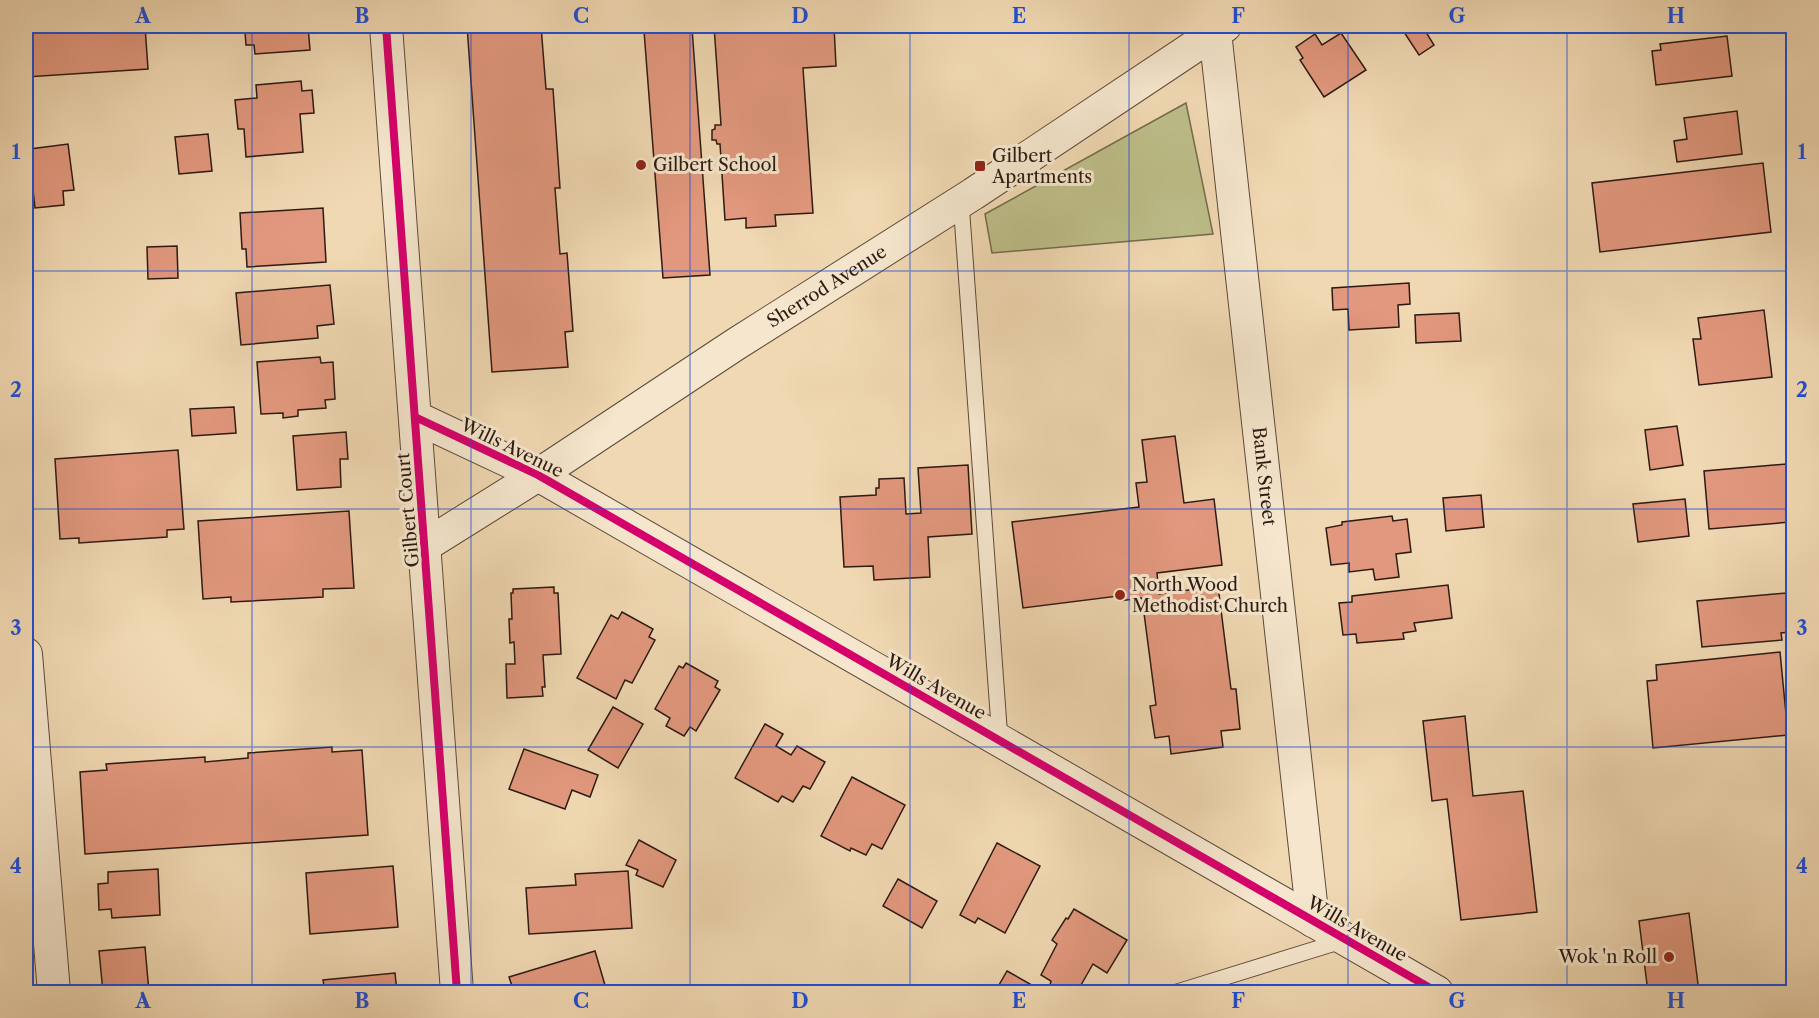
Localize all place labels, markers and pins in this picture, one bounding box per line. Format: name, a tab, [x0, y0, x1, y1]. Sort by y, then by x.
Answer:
place label: Gilbert Apartments	[991, 145, 1092, 188]
place label: Gilbert School	[653, 154, 777, 176]
marker: Gilbert School	[634, 158, 648, 172]
marker: Gilbert Apartments	[973, 159, 987, 173]
place label: North Wood Methodist Church	[1132, 574, 1288, 617]
marker: North Wood Methodist Church	[1113, 588, 1127, 602]
place label: Wok 'n Roll	[1557, 946, 1657, 968]
marker: Wok 'n Roll	[1662, 950, 1676, 964]

